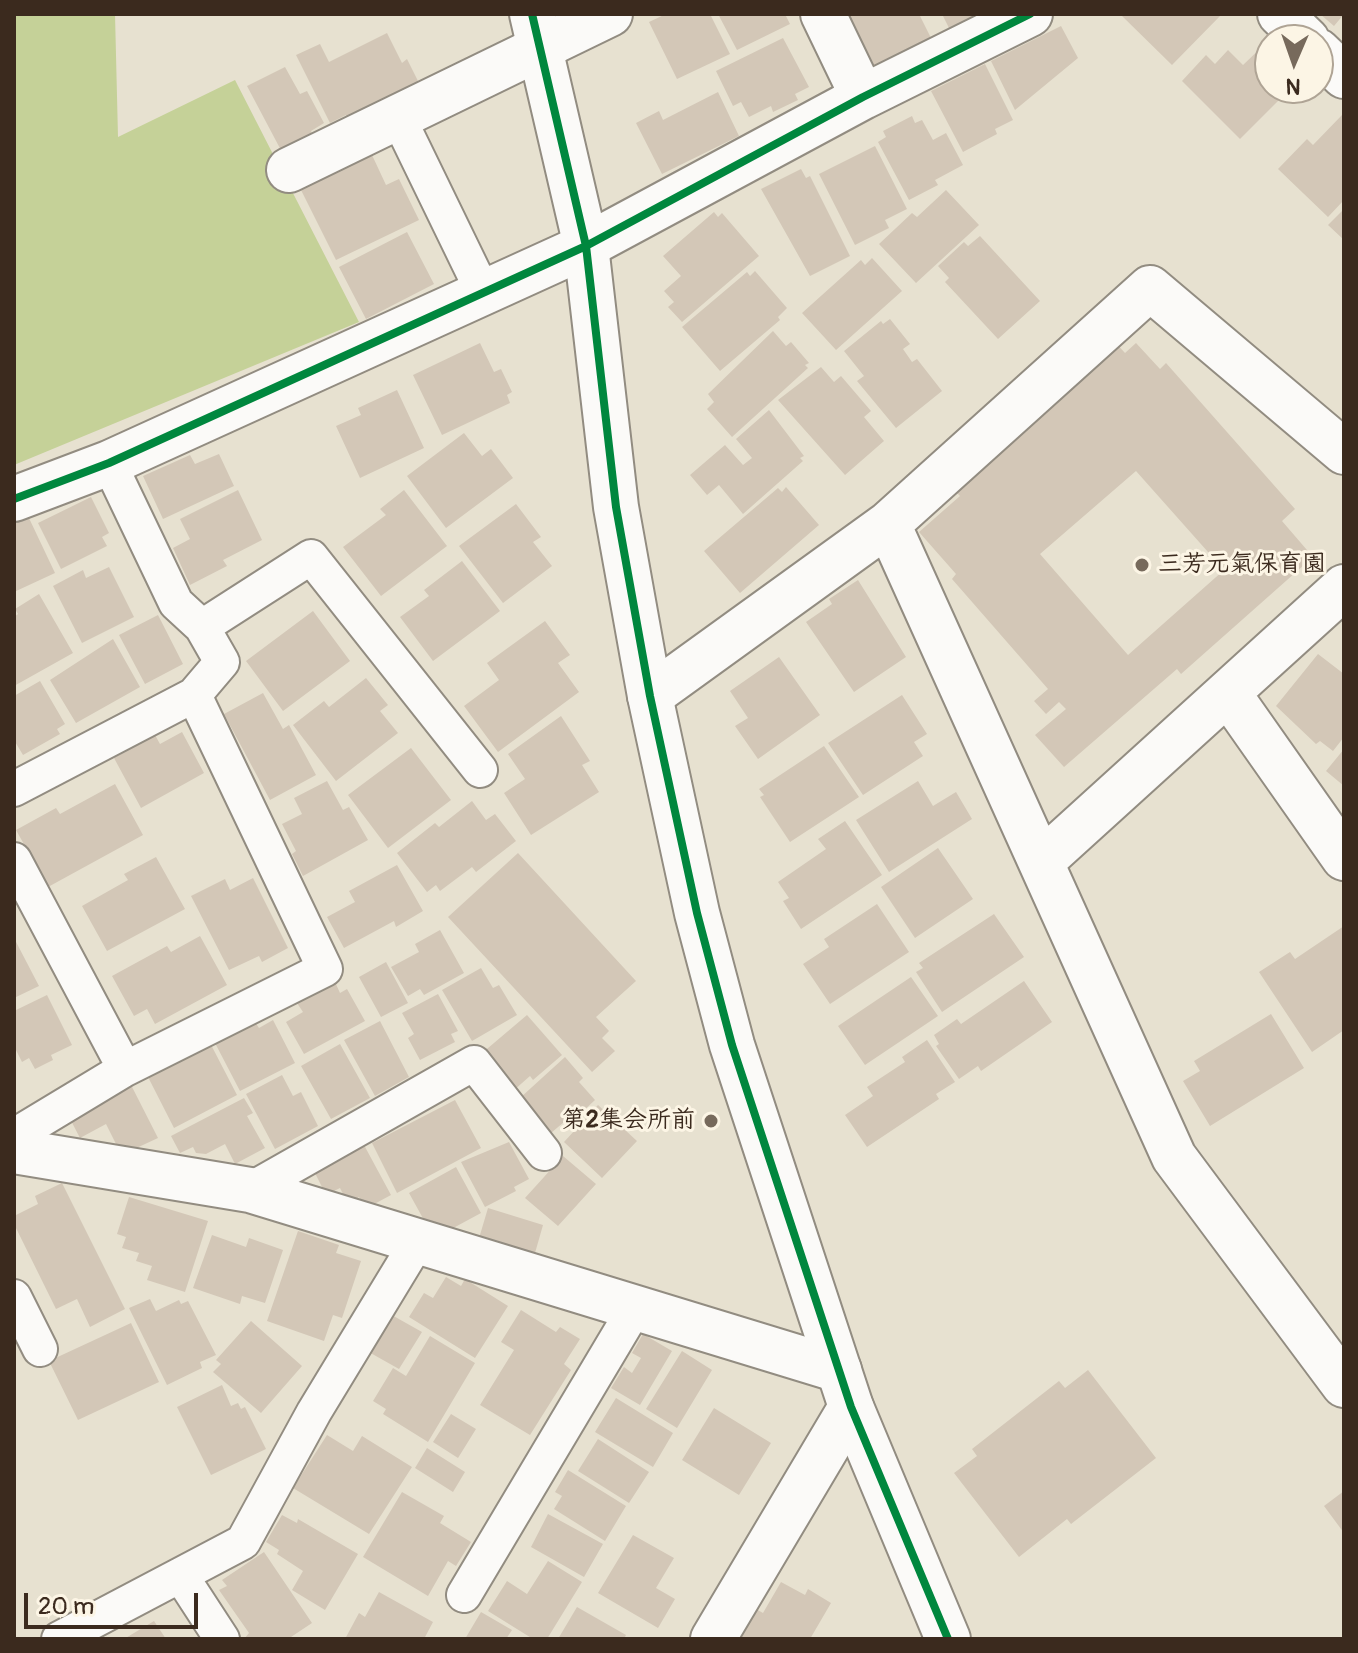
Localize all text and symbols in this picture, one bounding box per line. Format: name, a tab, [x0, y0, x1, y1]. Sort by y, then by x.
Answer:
north arrow	[1254, 24, 1334, 104]
text: N	[1285, 72, 1301, 100]
place label: 三芳元氣保育園	[1158, 551, 1326, 579]
marker: 三芳元氣保育園	[1133, 556, 1151, 574]
place label: 第2集会所前	[562, 1107, 695, 1135]
marker: 第2集会所前	[702, 1112, 720, 1130]
scale bar	[28, 1577, 202, 1627]
text: 20 m	[38, 1592, 94, 1621]

